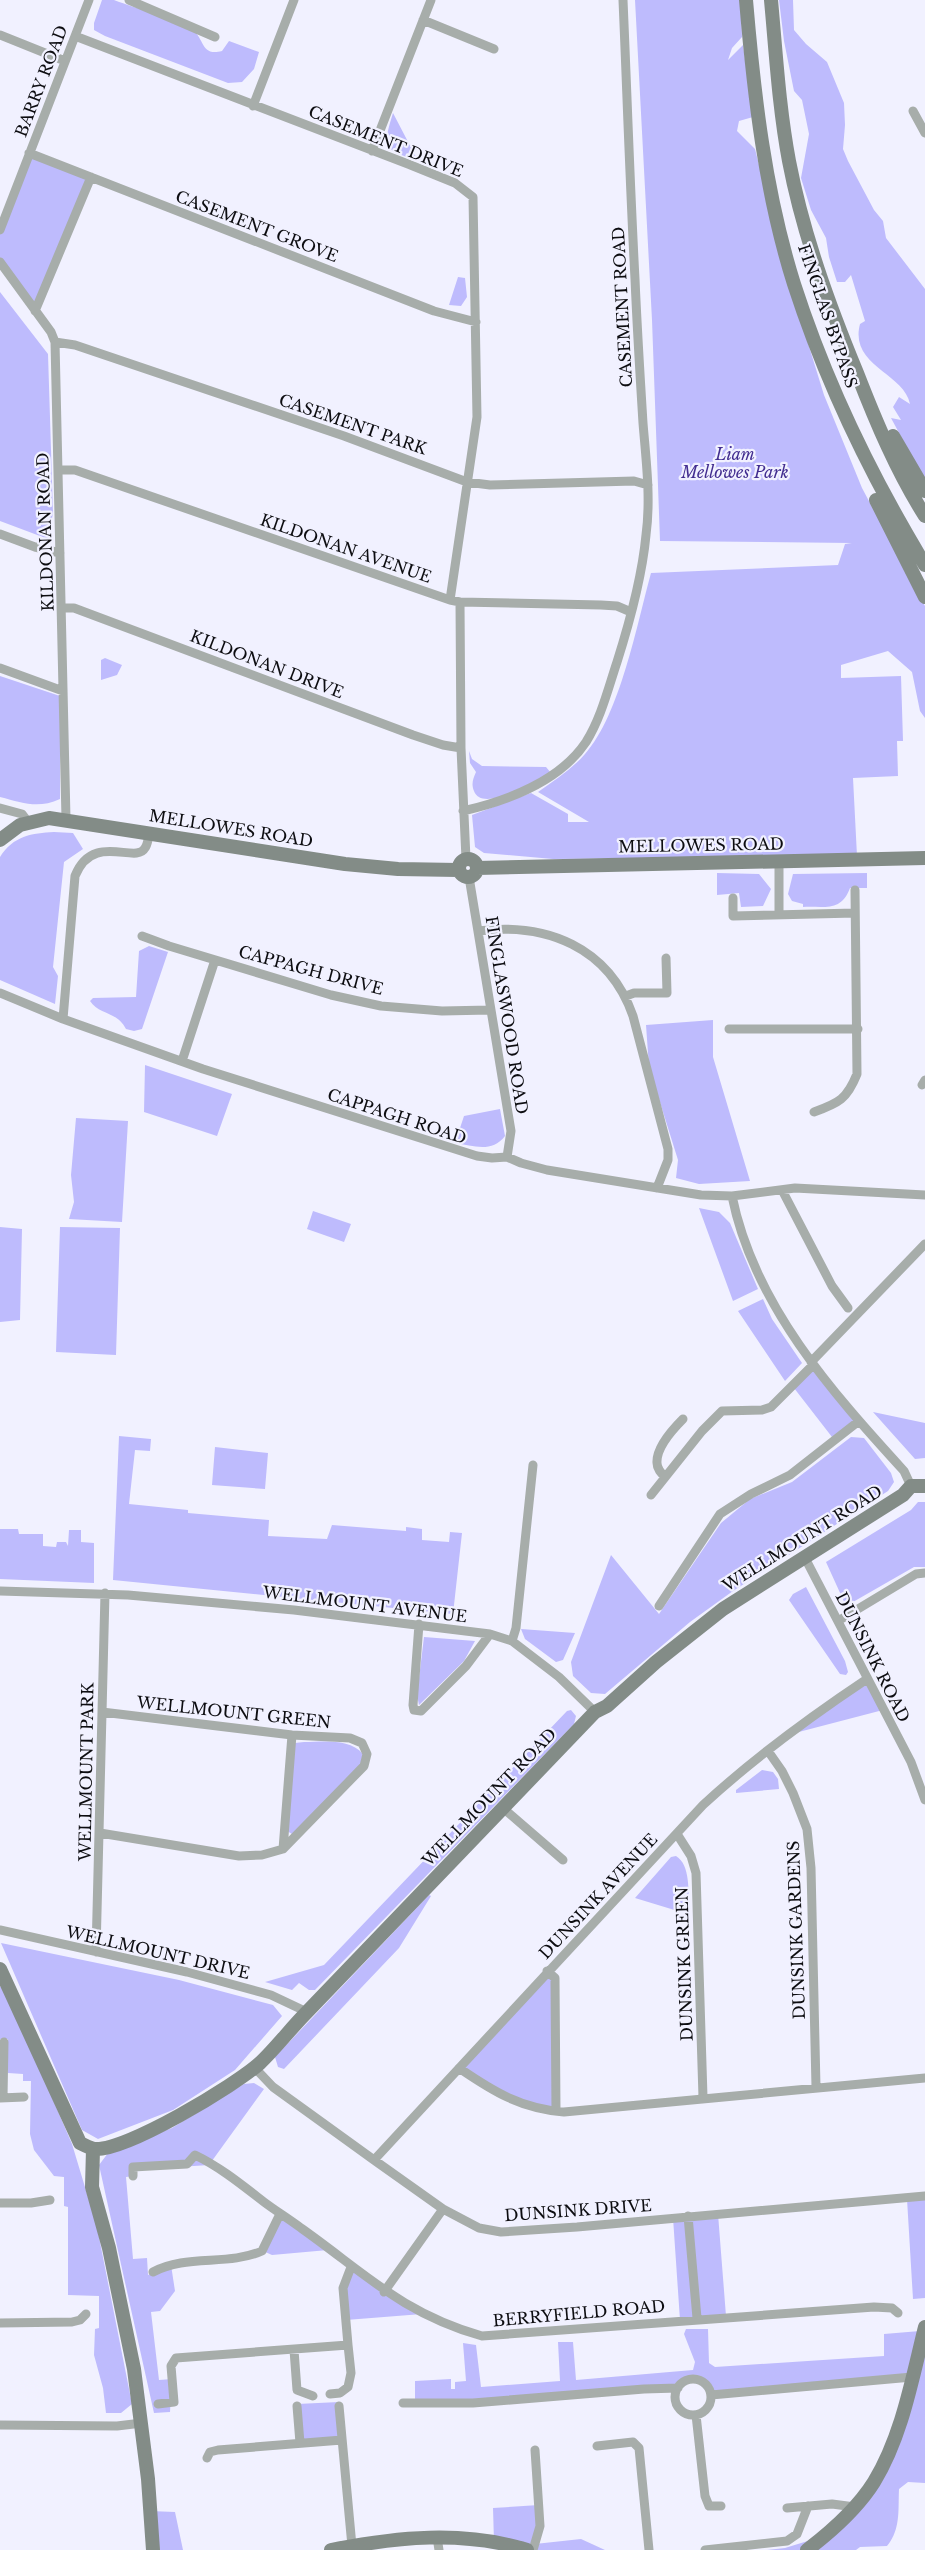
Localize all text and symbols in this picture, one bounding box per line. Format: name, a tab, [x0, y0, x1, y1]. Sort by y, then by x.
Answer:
street label: BARRY ROAD	[10, 22, 72, 140]
street label: CASEMENT DRIVE	[306, 101, 466, 181]
street label: CASEMENT GROVE	[173, 186, 341, 266]
street label: CASEMENT ROAD	[608, 226, 636, 388]
street label: FINGLAS BYPASS	[794, 241, 862, 391]
street label: CASEMENT PARK	[276, 389, 430, 459]
park label: Liam Mellowes Park	[680, 444, 789, 482]
street label: KILDONAN ROAD	[32, 452, 58, 612]
street label: KILDONAN AVENUE	[258, 509, 434, 587]
street label: KILDONAN DRIVE	[187, 625, 347, 703]
street label: MELLOWES ROAD	[148, 805, 314, 851]
street label: MELLOWES ROAD	[618, 834, 784, 856]
street label: FINGLASWOOD ROAD	[481, 914, 533, 1116]
street label: CAPPAGH DRIVE	[236, 941, 386, 999]
street label: CAPPAGH ROAD	[325, 1084, 469, 1148]
street label: WELLMOUNT ROAD	[718, 1481, 886, 1596]
street label: WELLMOUNT AVENUE	[261, 1581, 468, 1626]
street label: DUNSINK ROAD	[831, 1588, 915, 1726]
street label: WELLMOUNT PARK	[74, 1682, 98, 1862]
street label: WELLMOUNT GREEN	[135, 1692, 332, 1732]
street label: WELLMOUNT ROAD	[417, 1724, 560, 1871]
street label: DUNSINK AVENUE	[535, 1829, 661, 1963]
street label: DUNSINK GARDENS	[783, 1840, 809, 2020]
street label: DUNSINK GREEN	[671, 1887, 697, 2041]
street label: WELLMOUNT DRIVE	[63, 1921, 252, 1983]
street label: DUNSINK DRIVE	[504, 2195, 652, 2225]
street label: BERRYFIELD ROAD	[492, 2295, 666, 2331]

